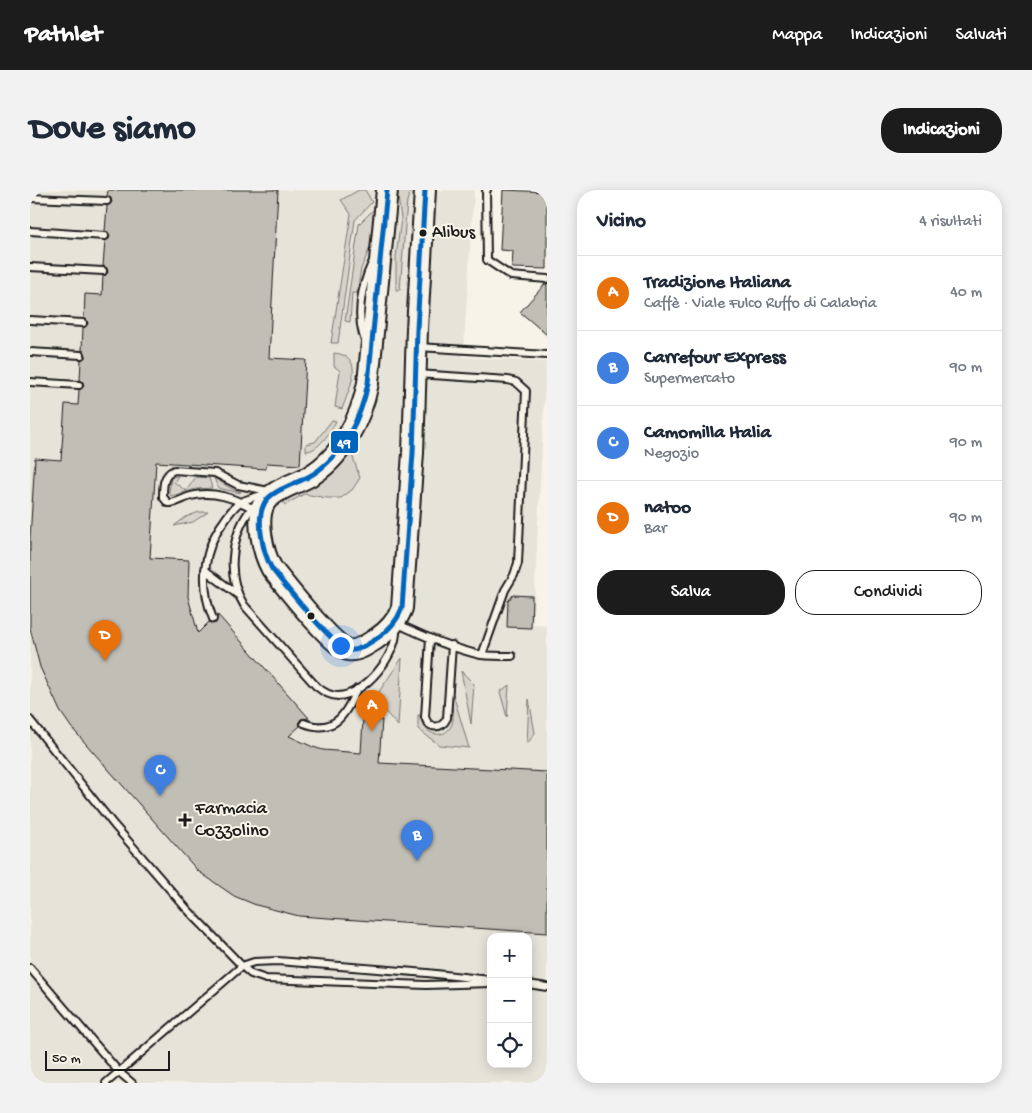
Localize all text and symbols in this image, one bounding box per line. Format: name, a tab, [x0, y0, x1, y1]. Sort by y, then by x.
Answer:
text: Pathlet	[25, 21, 102, 50]
text: Mappa	[772, 25, 822, 46]
text: Indicazioni	[850, 25, 928, 46]
text: Salvati	[956, 25, 1007, 46]
button: Indicazioni	[881, 108, 1002, 153]
text: Dove siamo	[30, 110, 196, 151]
text: Vicino	[597, 210, 646, 235]
text: 4 risultati	[919, 213, 982, 232]
place label: Alibus	[432, 223, 476, 244]
marker: Alibus	[418, 228, 428, 238]
text: Tradizione Italiana	[644, 272, 791, 295]
text: A	[608, 284, 618, 303]
text: 40 m	[950, 284, 982, 303]
text: Caffè · Viale Fulco Ruffo di Calabria	[644, 295, 877, 314]
text: Carrefour Express	[644, 347, 786, 370]
text: B	[609, 359, 617, 378]
text: 90 m	[950, 359, 982, 378]
text: Supermercato	[644, 370, 735, 389]
text: Camomilla Italia	[644, 422, 771, 445]
line badge: 49	[330, 430, 359, 454]
text: C	[609, 434, 617, 453]
text: 90 m	[950, 434, 982, 453]
text: 49	[336, 436, 351, 453]
text: Negozio	[644, 445, 699, 464]
text: natoo	[644, 497, 691, 520]
text: D	[608, 509, 618, 528]
text: 90 m	[950, 509, 982, 528]
text: Bar	[644, 520, 667, 539]
button: Salva	[597, 570, 785, 615]
button: Condividi	[795, 570, 982, 615]
unlabelled marker	[306, 611, 316, 621]
pin: D	[89, 620, 121, 661]
your location	[328, 633, 354, 659]
pin: A	[356, 690, 388, 731]
pin: C	[144, 755, 176, 796]
place label: Farmacia Cozzolino	[194, 798, 269, 843]
marker: Farmacia Cozzolino	[179, 814, 191, 826]
pin: B	[401, 820, 433, 861]
map controls	[487, 933, 532, 1068]
button: +	[487, 933, 532, 978]
button: −	[487, 978, 532, 1023]
button: locate	[487, 1023, 532, 1068]
scale bar	[45, 1048, 170, 1071]
text: 50 m	[52, 1051, 81, 1068]

